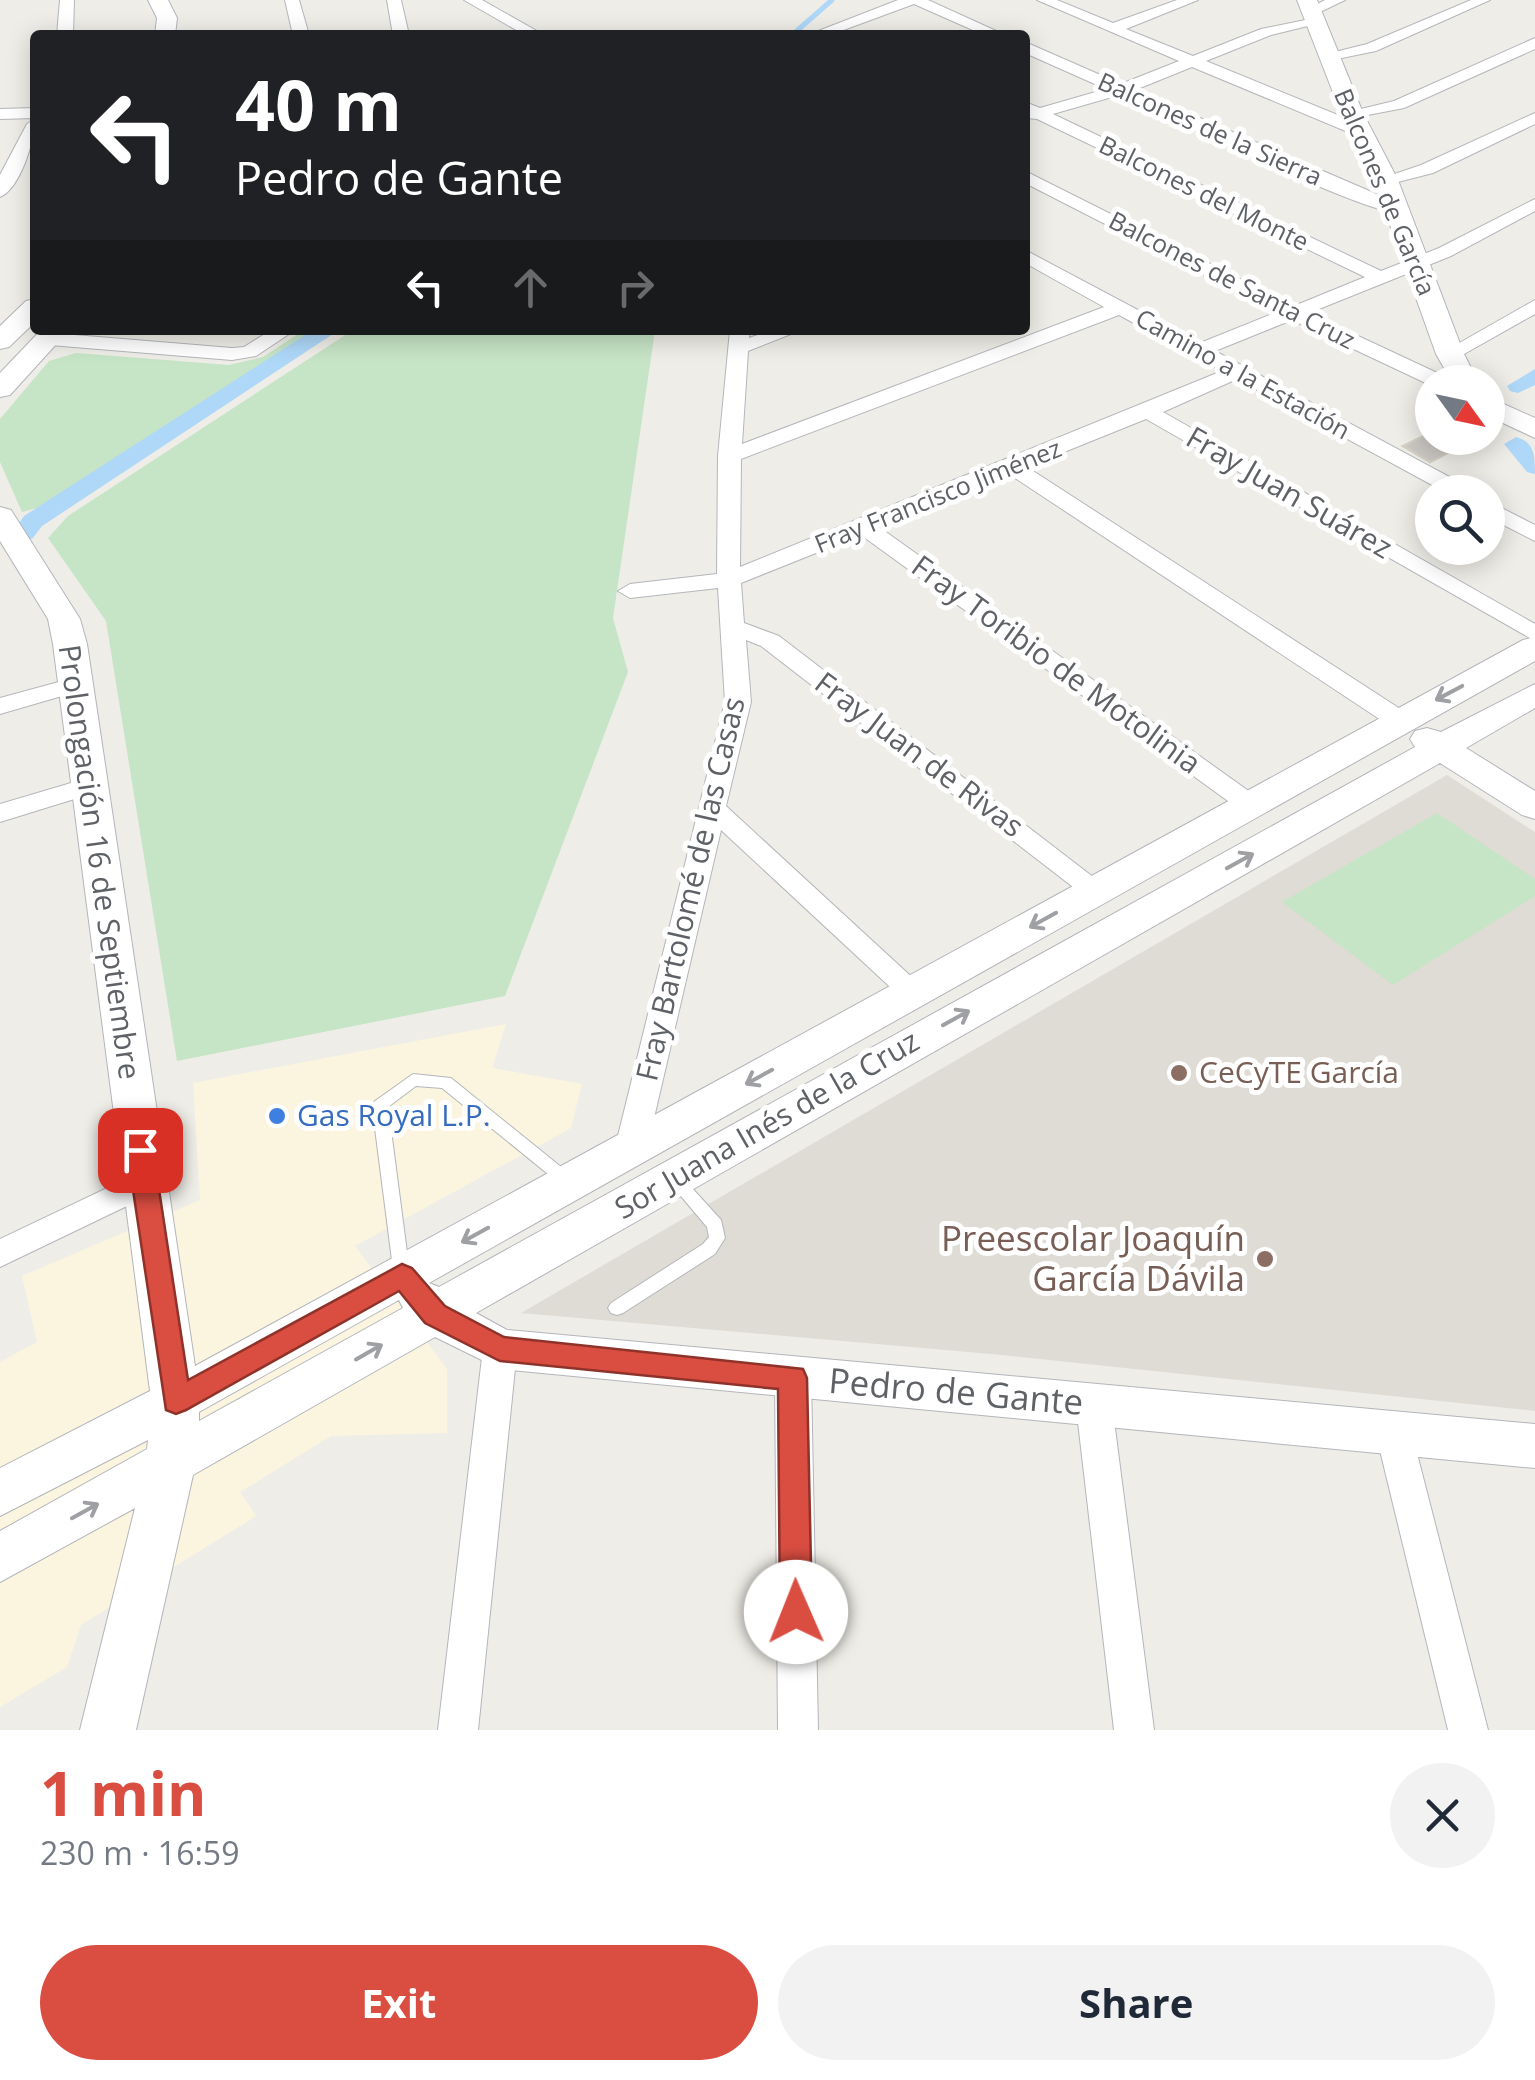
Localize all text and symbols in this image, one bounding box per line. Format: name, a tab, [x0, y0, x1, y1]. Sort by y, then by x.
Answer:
text: 40 m	[235, 56, 402, 152]
street label: Balcones de la Sierra	[1093, 63, 1328, 193]
icon: left	[70, 70, 200, 200]
street label: Balcones de García	[1327, 83, 1445, 300]
street label: Balcones del Monte	[1094, 127, 1315, 258]
text: Pedro de Gante	[235, 147, 563, 208]
street label: Balcones de Santa Cruz	[1103, 202, 1361, 356]
icon: left	[398, 260, 453, 315]
icon: ahead	[503, 260, 558, 315]
icon: right	[608, 260, 663, 315]
street label: Camino a la Estación	[1130, 300, 1357, 446]
north arrow	[1415, 365, 1505, 455]
map controls	[1415, 365, 1505, 565]
street label: Fray Juan Suárez	[1179, 416, 1400, 567]
street label: Fray Francisco Jiménez	[809, 430, 1066, 560]
button: search	[1415, 475, 1505, 565]
street label: Fray Toribio de Motolinia	[904, 545, 1210, 783]
street label: Prolongación 16 de Septiembre	[50, 642, 151, 1082]
street label: Fray Juan de Rivas	[807, 662, 1033, 846]
one-way arrow	[1435, 683, 1465, 703]
street label: Fray Bartolomé de las Casas	[625, 693, 754, 1084]
one-way arrow	[1225, 850, 1254, 870]
one-way arrow	[1029, 910, 1059, 930]
one-way arrow	[940, 1008, 970, 1028]
street label: Sor Juana Inés de la Cruz	[607, 1020, 926, 1228]
place label: CeCyTE García	[1199, 1051, 1399, 1092]
marker: CeCyTE García	[1168, 1062, 1190, 1084]
one-way arrow	[745, 1068, 774, 1088]
place label: Gas Royal L.P.	[297, 1094, 491, 1135]
marker: Gas Royal L.P.	[266, 1105, 288, 1127]
pin	[98, 1108, 183, 1193]
icon: arrive	[113, 1123, 168, 1178]
place label: Preescolar Joaquín García Dávila	[941, 1214, 1245, 1301]
one-way arrow	[461, 1226, 490, 1246]
marker: Preescolar Joaquín García Dávila	[1254, 1248, 1276, 1270]
one-way arrow	[354, 1341, 383, 1361]
street label: Pedro de Gante	[827, 1356, 1085, 1425]
one-way arrow	[70, 1501, 100, 1520]
position arrow	[744, 1560, 848, 1664]
text: 1 min	[40, 1752, 207, 1834]
button: close	[1390, 1763, 1495, 1868]
text: 230 m · 16:59	[40, 1831, 239, 1874]
button: Exit	[40, 1945, 758, 2060]
button: Share	[778, 1945, 1495, 2060]

